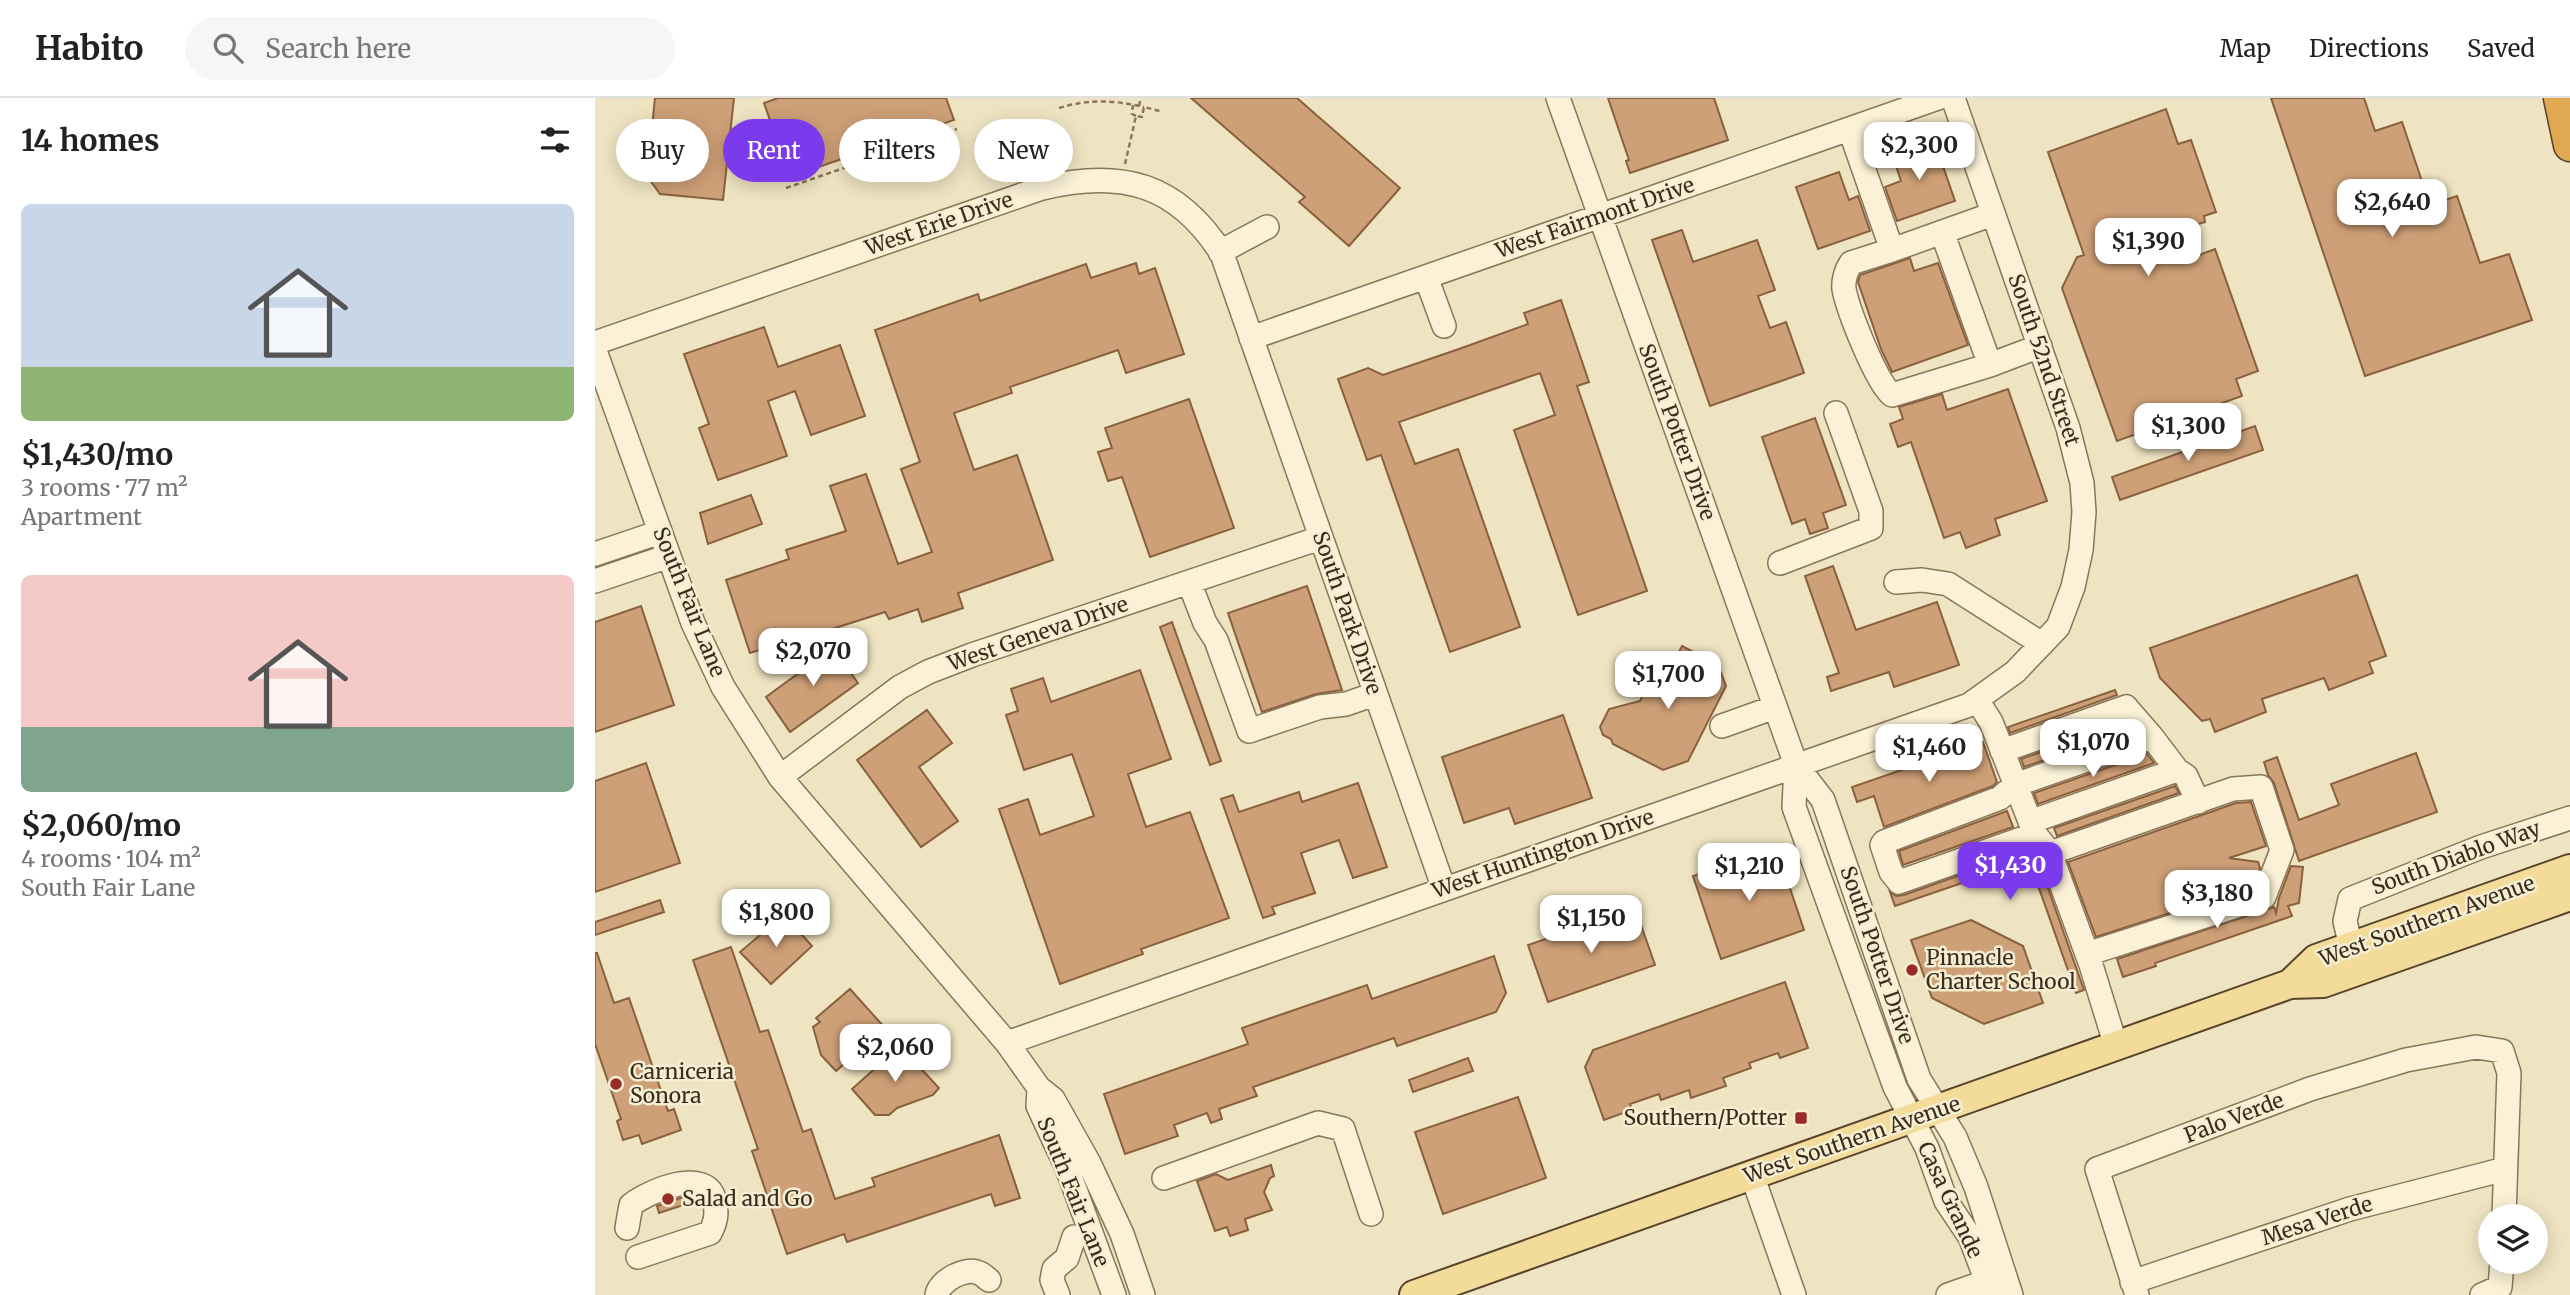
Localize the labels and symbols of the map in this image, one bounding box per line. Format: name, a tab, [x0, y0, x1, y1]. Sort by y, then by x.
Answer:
pin: $2,300	[1862, 122, 1976, 182]
street label: West Fairmont Drive	[1491, 171, 1698, 265]
pin: $2,640	[2335, 180, 2449, 239]
street label: West Erie Drive	[860, 186, 1016, 262]
pin: $1,390	[2091, 218, 2205, 278]
street label: South 52nd Street	[2002, 270, 2087, 449]
street label: South Potter Drive	[1633, 340, 1722, 524]
pin: $1,300	[2131, 404, 2245, 463]
street label: South Fair Lane	[647, 523, 732, 681]
street label: South Park Drive	[1307, 528, 1388, 698]
street label: West Geneva Drive	[943, 590, 1132, 677]
pin: $2,070	[756, 628, 870, 688]
pin: $1,700	[1611, 652, 1725, 711]
pin: $1,070	[2036, 720, 2150, 779]
pin: $1,460	[1872, 724, 1986, 784]
street label: West Huntington Drive	[1427, 803, 1657, 905]
street label: South Diablo Way	[2368, 814, 2545, 901]
pin: $1,430	[1953, 842, 2067, 902]
pin: $1,210	[1692, 844, 1806, 903]
street label: South Potter Drive	[1834, 862, 1921, 1047]
street label: West Southern Avenue	[2314, 869, 2538, 972]
pin: $3,180	[2160, 870, 2274, 930]
pin: $1,800	[719, 890, 833, 949]
pin: $1,150	[1534, 896, 1648, 955]
place label: Pinnacle Charter School	[1926, 944, 2076, 995]
marker: Pinnacle Charter School	[1904, 962, 1920, 978]
pin: $2,060	[838, 1024, 952, 1084]
place label: Carniceria Sonora	[630, 1058, 734, 1109]
marker: Carniceria Sonora	[608, 1076, 624, 1092]
street label: Palo Verde	[2180, 1086, 2288, 1149]
street label: West Southern Avenue	[1739, 1090, 1964, 1190]
place label: Southern/Potter	[1624, 1104, 1787, 1131]
marker: Southern/Potter	[1793, 1110, 1809, 1126]
street label: South Fair Lane	[1031, 1113, 1116, 1271]
street label: Casa Grande	[1912, 1137, 1989, 1262]
place label: Salad and Go	[682, 1185, 813, 1212]
street label: Mesa Verde	[2258, 1190, 2376, 1251]
marker: Salad and Go	[660, 1191, 676, 1207]

